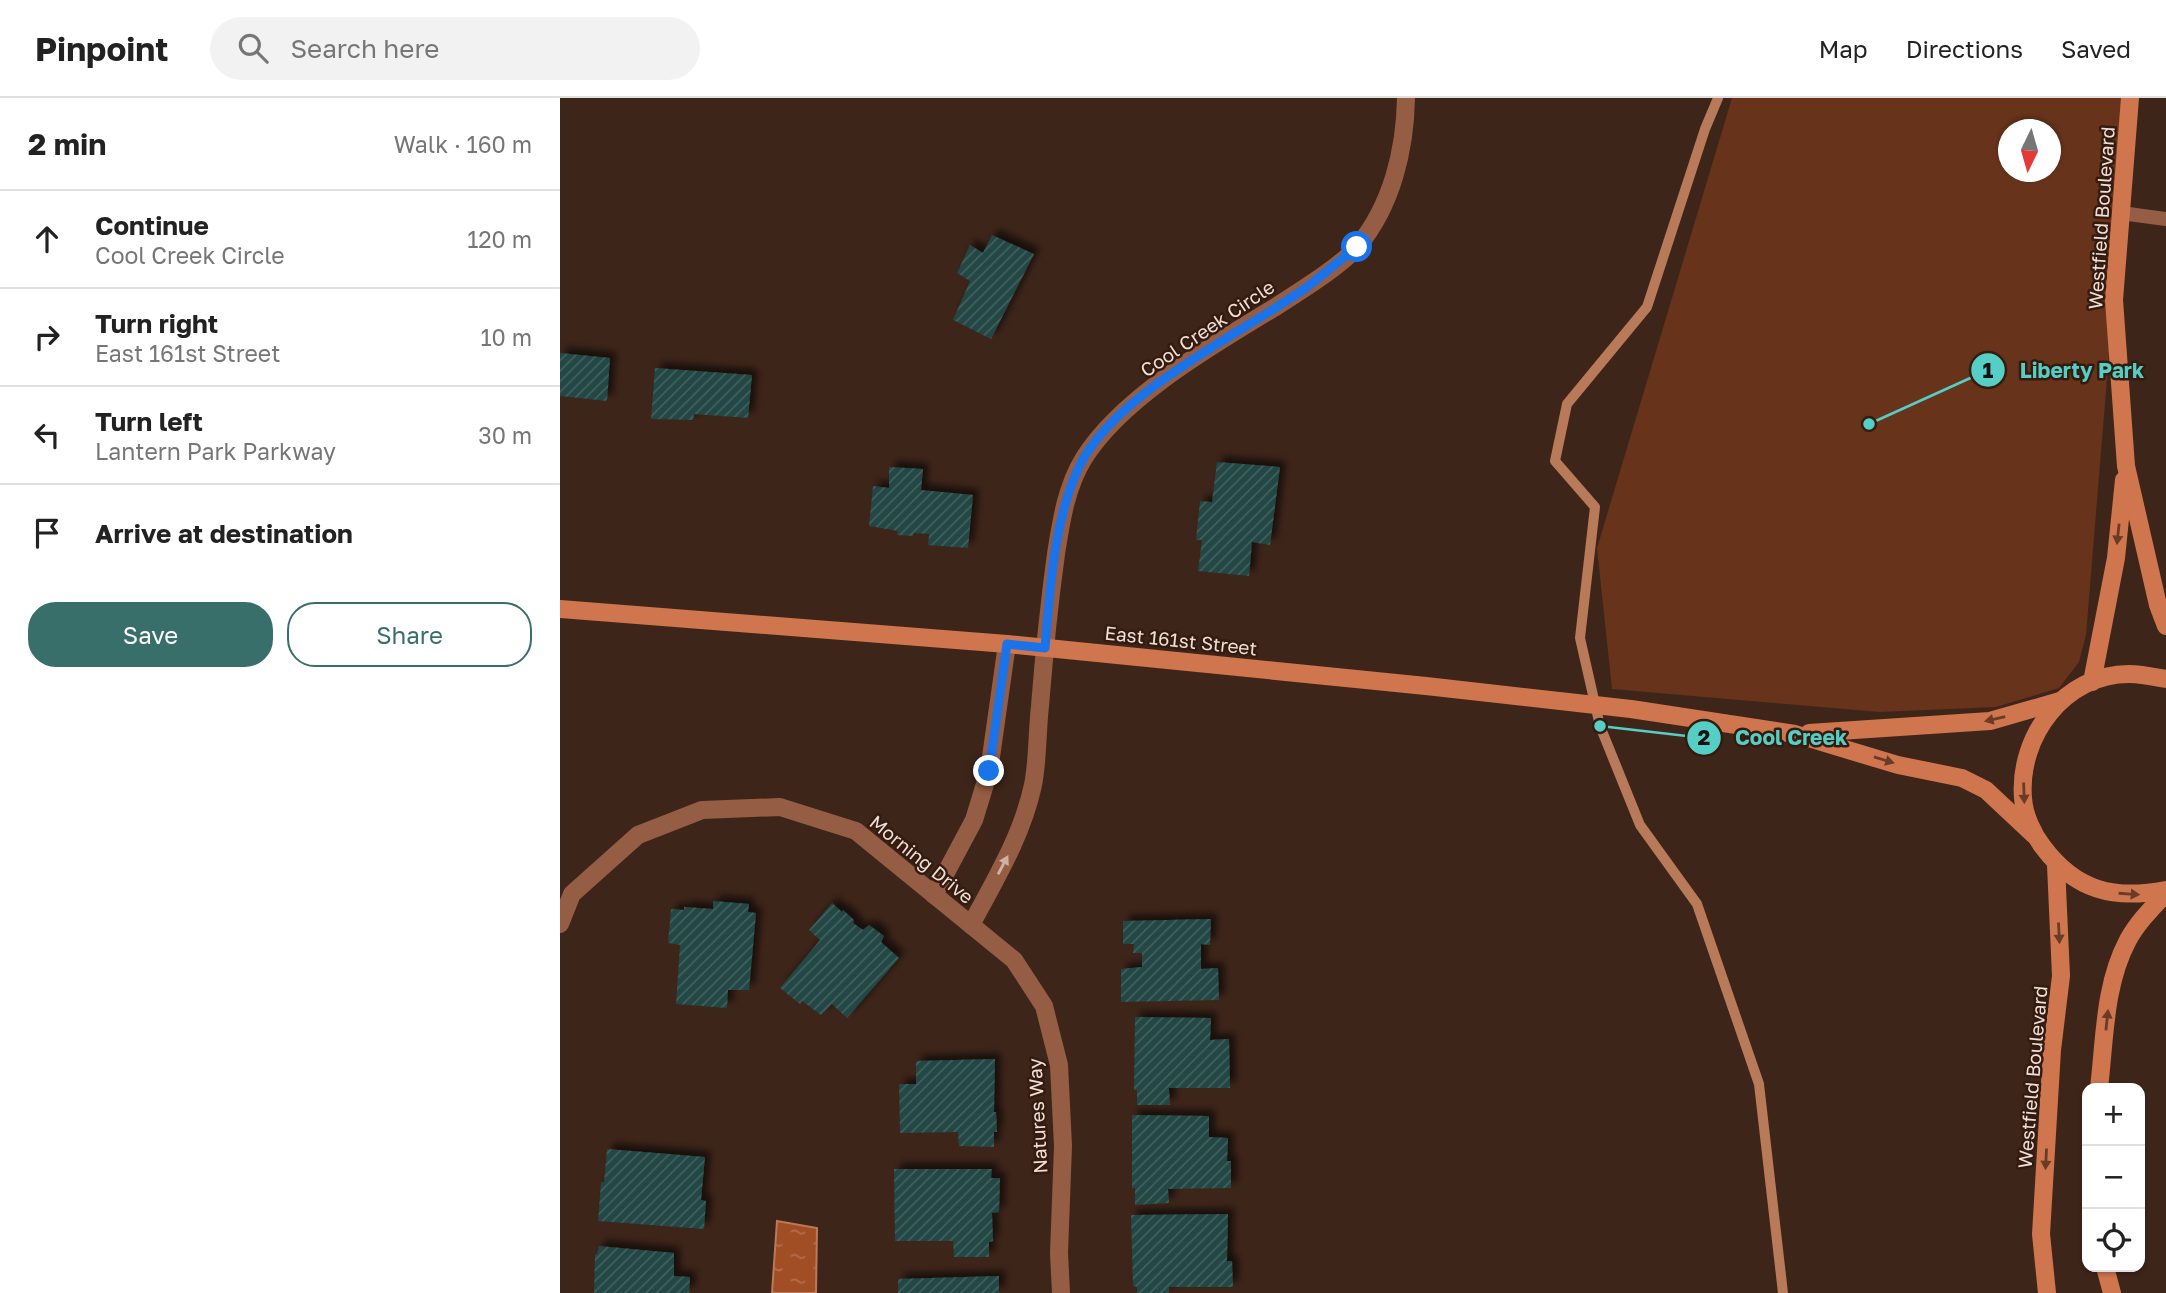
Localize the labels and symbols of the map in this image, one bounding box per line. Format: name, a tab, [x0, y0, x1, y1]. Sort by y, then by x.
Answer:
north arrow	[1998, 119, 2061, 182]
street label: Westfield Boulevard	[2083, 126, 2119, 310]
route start	[1341, 231, 1372, 262]
street label: Cool Creek Circle	[1136, 275, 1278, 381]
callout: Liberty Park	[1971, 349, 2158, 391]
text: 1	[1983, 357, 1994, 383]
text: Liberty Park	[2020, 357, 2144, 383]
one-way arrow	[2113, 523, 2124, 545]
street label: East 161st Street	[1104, 621, 1258, 659]
one-way arrow	[1984, 714, 2006, 725]
callout: Cool Creek	[1686, 717, 1861, 759]
text: 2	[1698, 724, 1711, 750]
text: Cool Creek	[1735, 724, 1847, 750]
route end	[973, 755, 1004, 786]
one-way arrow	[1873, 756, 1894, 766]
one-way arrow	[2018, 782, 2029, 804]
street label: Morning Drive	[865, 810, 979, 908]
one-way arrow	[997, 854, 1009, 874]
one-way arrow	[2118, 889, 2140, 900]
one-way arrow	[2054, 922, 2065, 944]
street label: Westfield Boulevard	[2013, 985, 2051, 1169]
one-way arrow	[2101, 1009, 2112, 1031]
street label: Natures Way	[1022, 1057, 1052, 1174]
one-way arrow	[2040, 1149, 2051, 1171]

